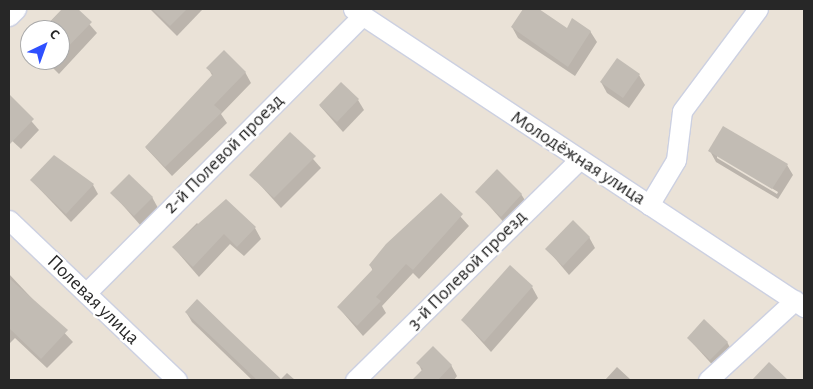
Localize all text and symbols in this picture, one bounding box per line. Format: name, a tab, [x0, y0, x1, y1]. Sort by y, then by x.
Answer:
north arrow	[20, 20, 70, 70]
text: С	[47, 27, 62, 42]
street label: 2-й Полевой проезд	[159, 89, 289, 219]
street label: Молодёжная улица	[506, 105, 650, 211]
street label: 3-й Полевой проезд	[402, 205, 532, 335]
street label: Полевая улица	[42, 250, 144, 350]

